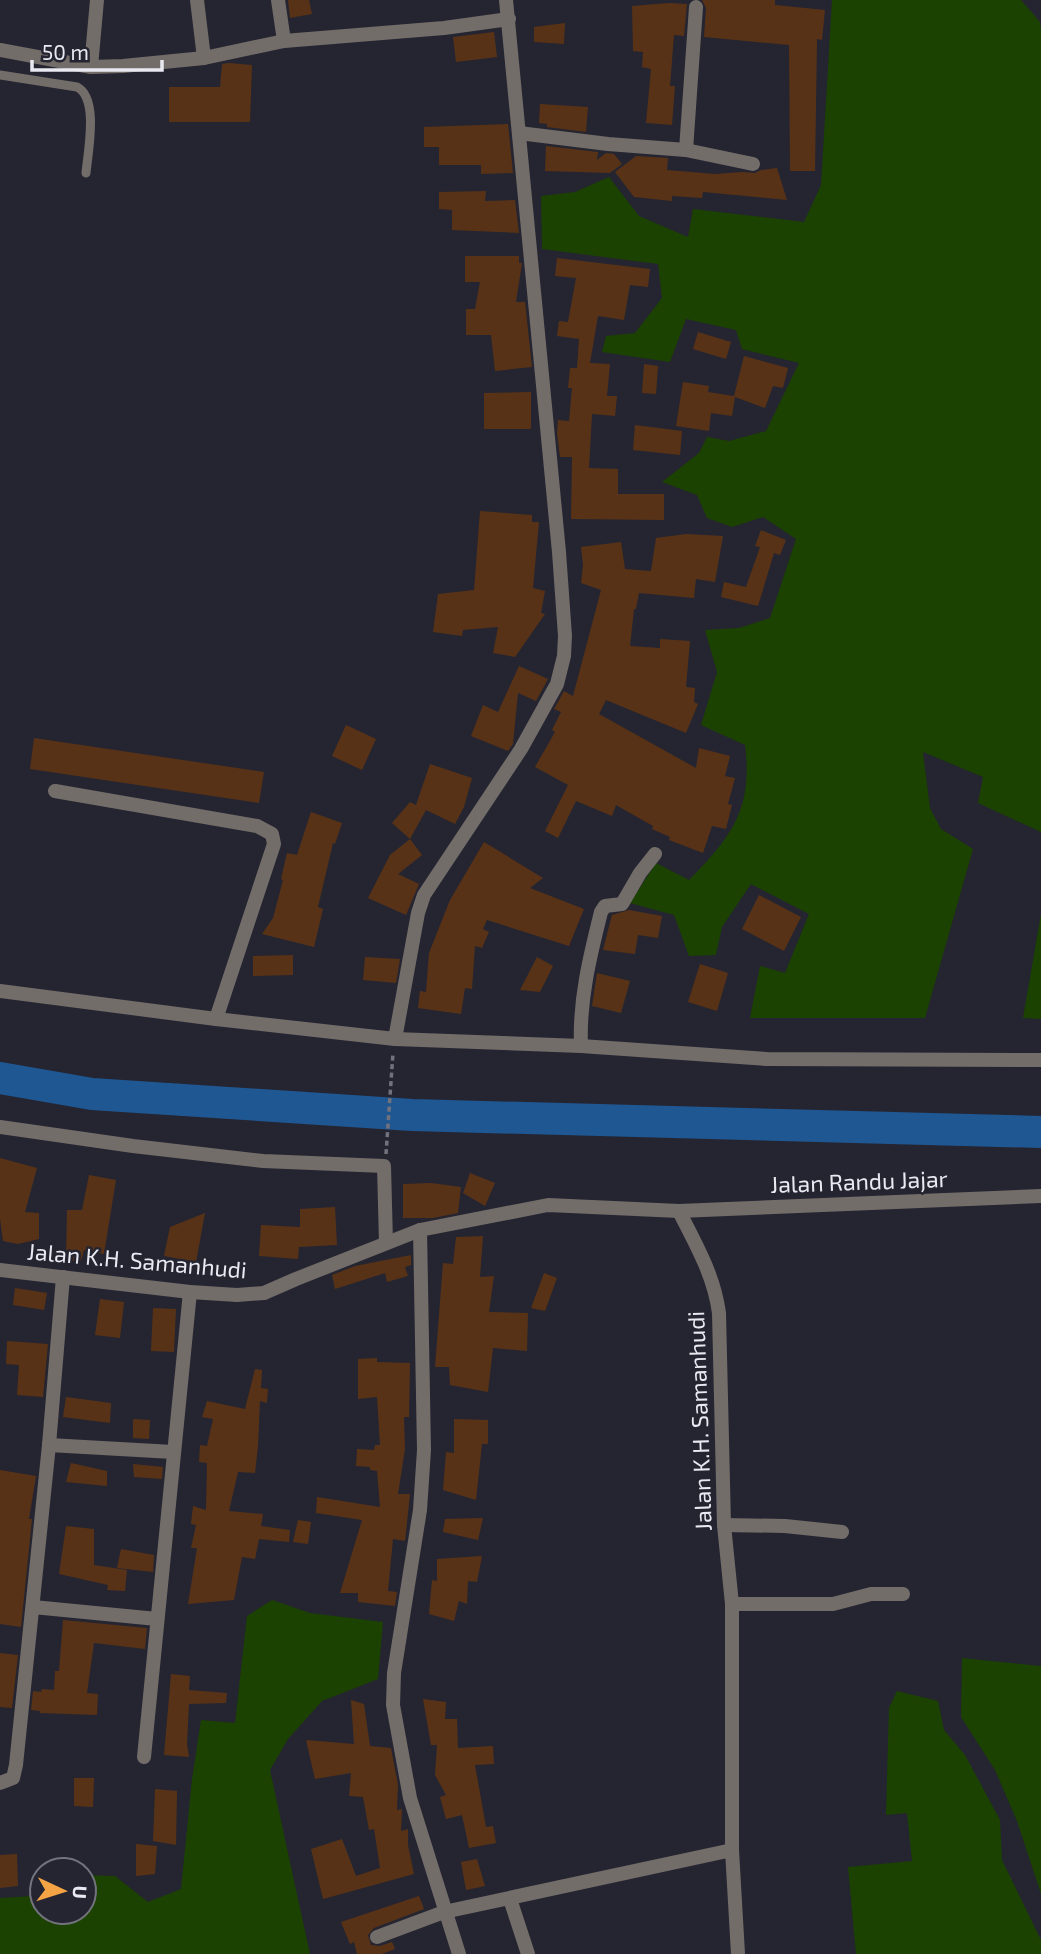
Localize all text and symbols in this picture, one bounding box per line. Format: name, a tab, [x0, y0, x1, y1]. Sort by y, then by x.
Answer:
scale bar	[32, 28, 161, 72]
text: 50 m	[42, 39, 89, 64]
street label: Jalan Randu Jajar	[770, 1164, 948, 1198]
street label: Jalan K.H. Samanhudi	[26, 1236, 248, 1284]
street label: Jalan K.H. Samanhudi	[681, 1311, 717, 1531]
north arrow	[28, 1856, 98, 1926]
text: U	[69, 1885, 92, 1900]

